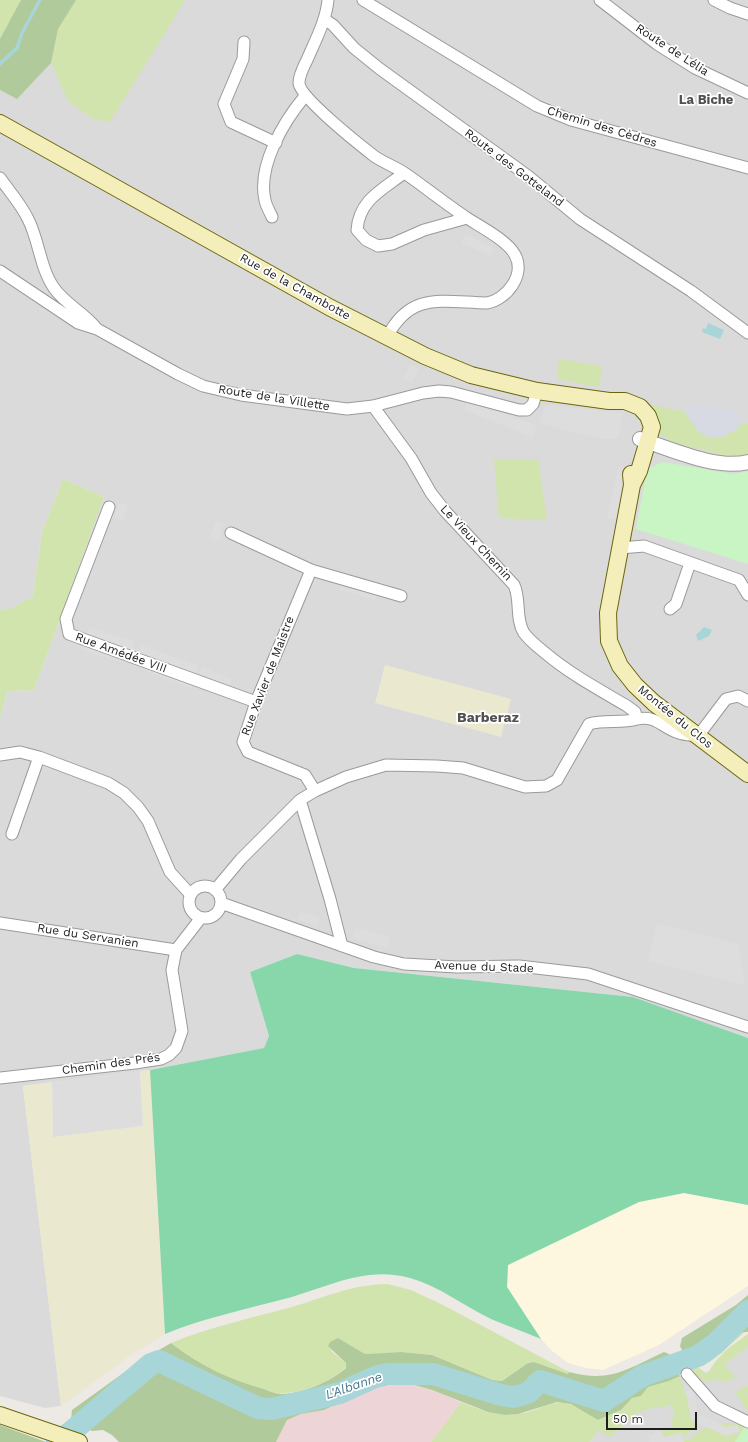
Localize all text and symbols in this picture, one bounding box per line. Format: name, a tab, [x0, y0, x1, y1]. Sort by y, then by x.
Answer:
street label: Route de Lélia	[633, 21, 711, 79]
district label: La Biche	[679, 92, 733, 108]
street label: Chemin des Cèdres	[545, 103, 659, 151]
street label: Route des Gotteland	[461, 126, 567, 210]
street label: Rue de la Chambotte	[237, 251, 353, 323]
street label: Route de la Villette	[217, 382, 331, 414]
street label: Le Vieux Chemin	[437, 502, 515, 584]
street label: Rue Xavier de Maistre	[239, 614, 297, 738]
street label: Rue Amédée VIII	[73, 630, 169, 676]
street label: Montée du Clos	[635, 682, 715, 752]
district label: Barberaz	[457, 710, 519, 726]
street label: Rue du Servanien	[36, 921, 140, 951]
street label: Avenue du Stade	[434, 958, 534, 976]
street label: Chemin des Prés	[61, 1050, 161, 1078]
water label: L'Albanne	[324, 1369, 384, 1403]
scale bar	[608, 1404, 699, 1430]
text: 50 m	[613, 1412, 643, 1426]

